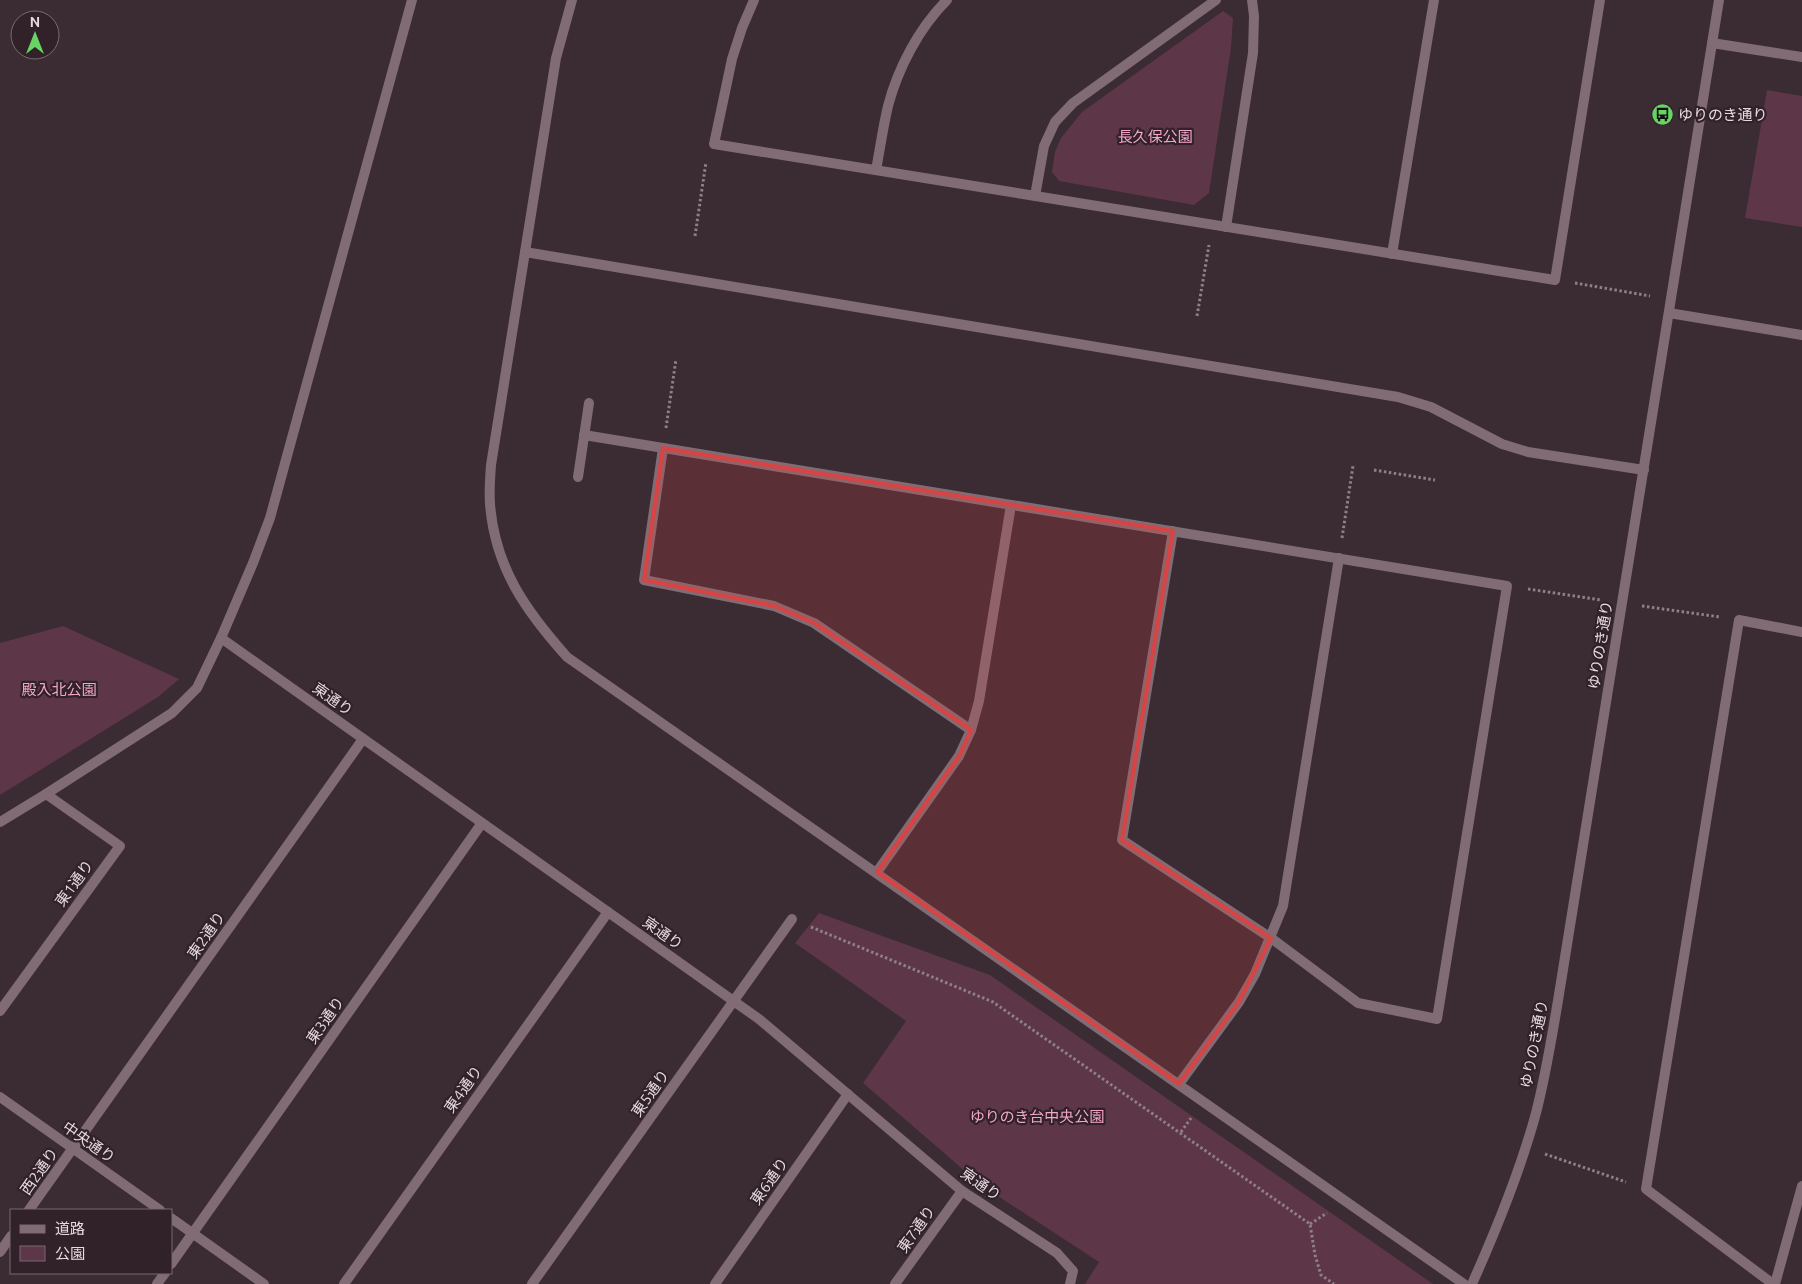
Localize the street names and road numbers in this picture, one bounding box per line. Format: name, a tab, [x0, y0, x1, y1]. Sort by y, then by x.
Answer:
street label: ゆりのき通り	[1585, 599, 1615, 691]
street label: 東通り	[310, 679, 356, 719]
street label: 東1通り	[51, 856, 97, 910]
street label: 東2通り	[184, 908, 228, 962]
street label: 東通り	[640, 913, 686, 953]
street label: 東3通り	[303, 993, 347, 1047]
street label: ゆりのき通り	[1517, 998, 1551, 1090]
street label: 東4通り	[441, 1062, 485, 1116]
street label: 東5通り	[628, 1066, 672, 1120]
street label: 中央通り	[60, 1118, 118, 1166]
street label: 西2通り	[17, 1144, 61, 1198]
street label: 東6通り	[747, 1154, 791, 1208]
street label: 東通り	[958, 1164, 1004, 1204]
street label: 東7通り	[894, 1202, 938, 1256]

